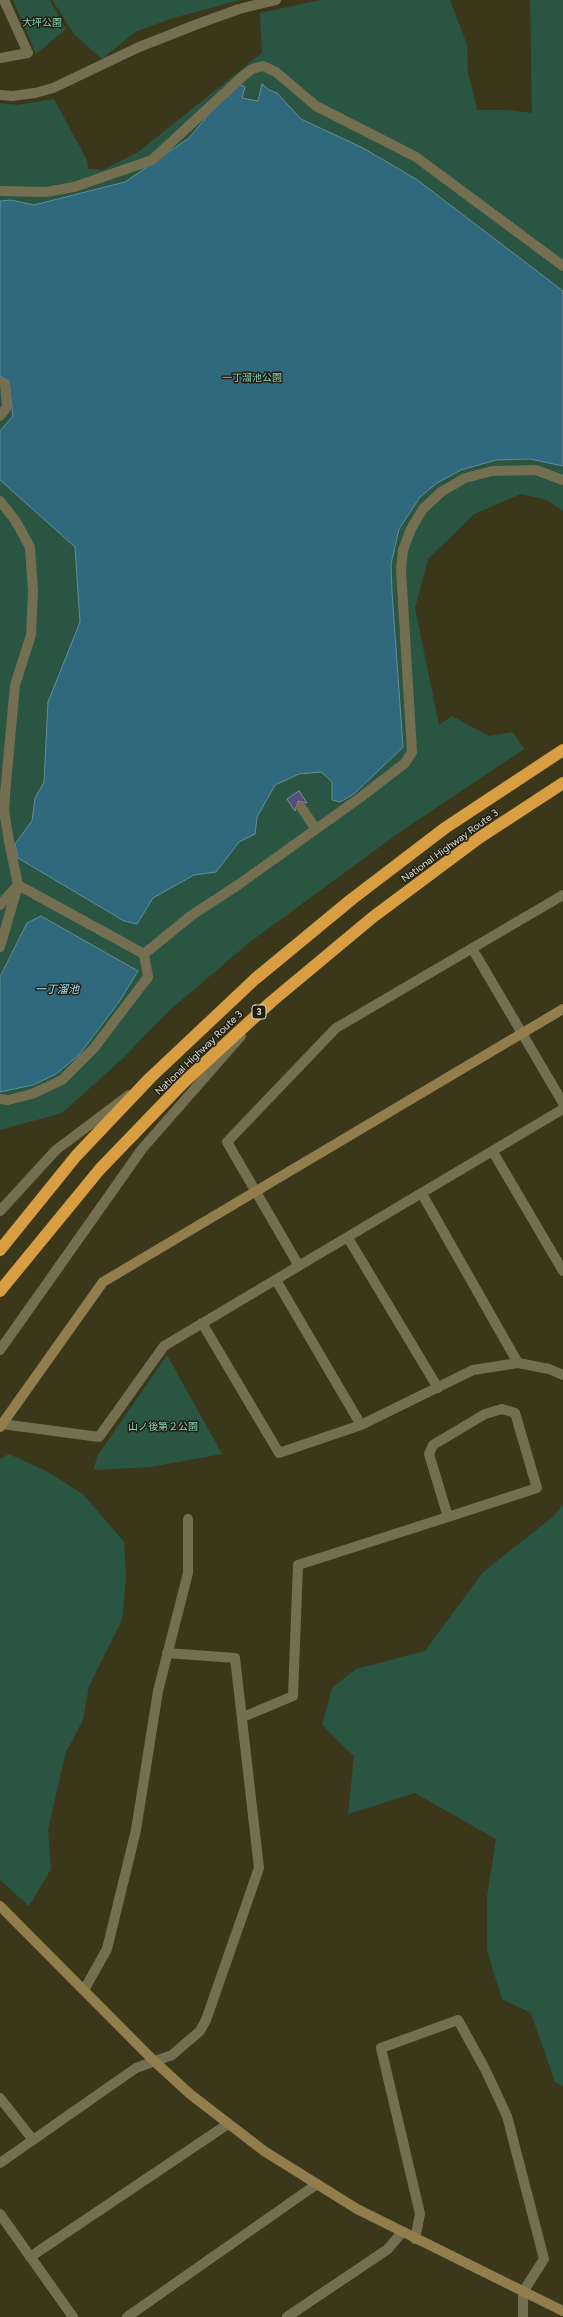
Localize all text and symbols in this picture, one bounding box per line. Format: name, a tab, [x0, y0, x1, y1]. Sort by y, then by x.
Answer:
park label: 大坪公園	[22, 17, 62, 29]
park label: 一丁溜池公園	[222, 372, 282, 384]
street label: National Highway Route 3	[399, 807, 501, 885]
water label: 一丁溜池	[35, 983, 79, 997]
road number: 3	[252, 1005, 266, 1019]
street label: National Highway Route 3	[153, 1008, 245, 1098]
park label: 山ノ後第２公園	[128, 1421, 198, 1433]

